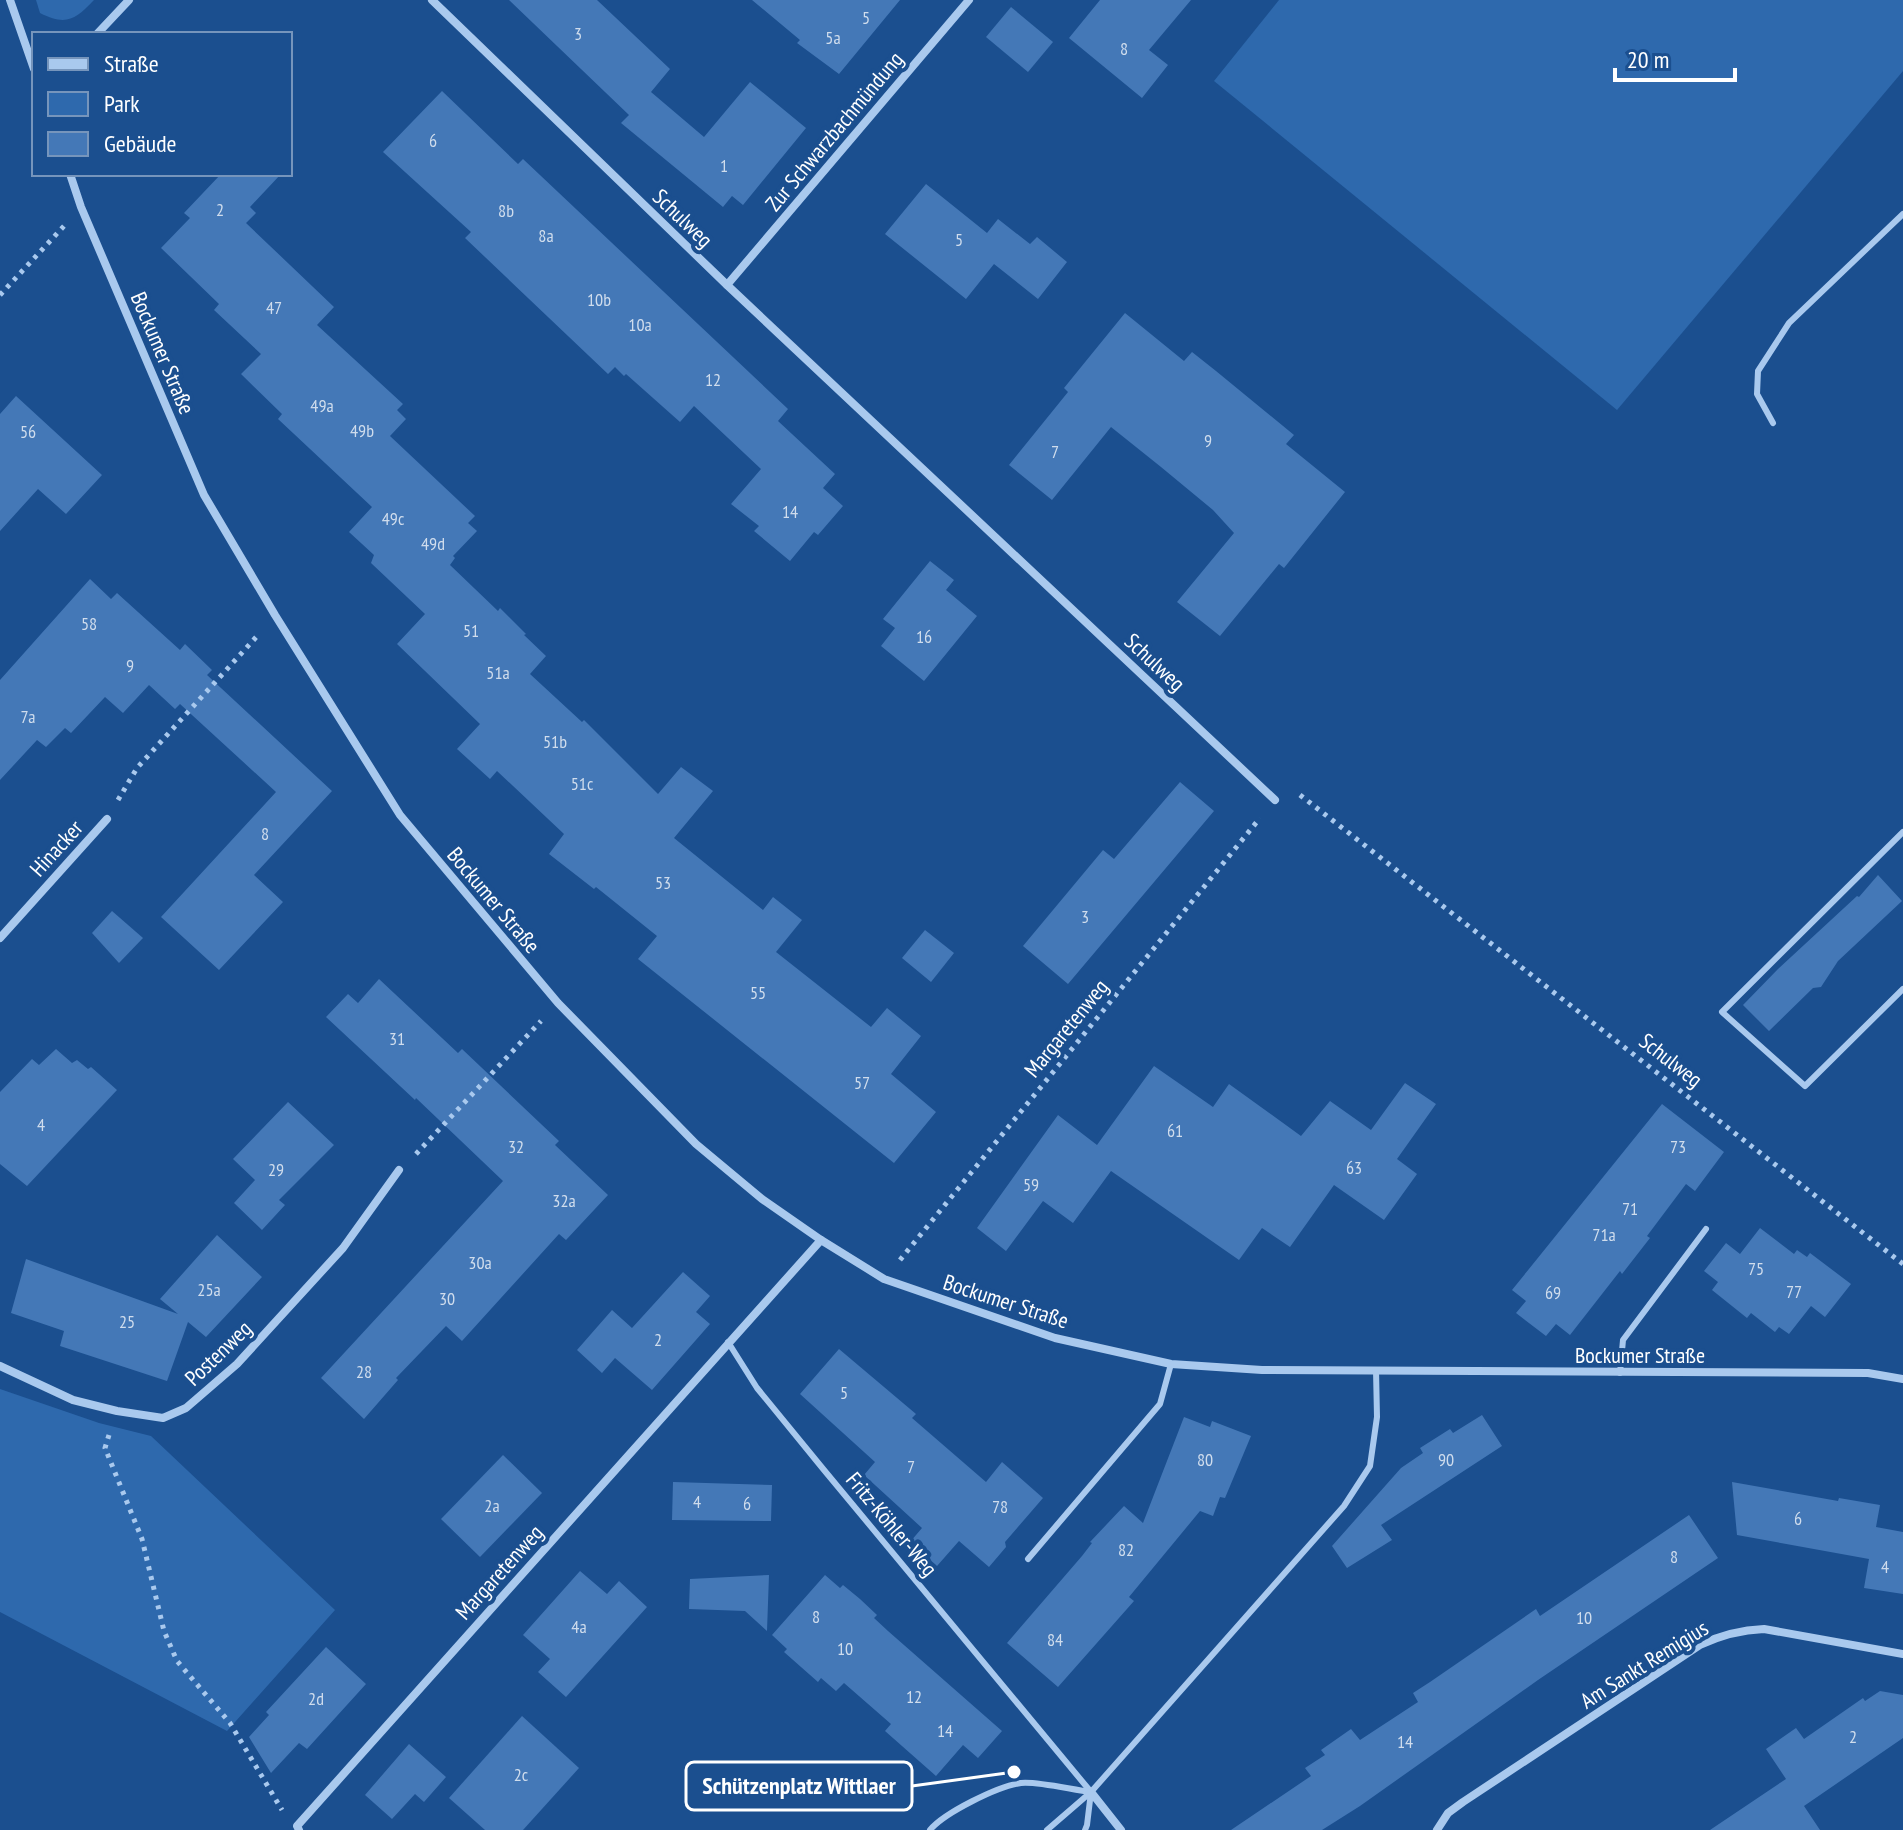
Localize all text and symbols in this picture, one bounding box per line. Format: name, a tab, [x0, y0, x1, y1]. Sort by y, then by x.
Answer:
house number: 5	[862, 6, 870, 29]
house number: 3	[574, 22, 582, 45]
house number: 5a	[825, 26, 841, 49]
legend	[32, 32, 292, 176]
scale bar	[1615, 32, 1735, 82]
house number: 8	[1120, 37, 1128, 60]
text: 20 m	[1627, 44, 1669, 75]
street label: Zur Schwarzbachmündung	[759, 45, 909, 217]
text: Straße	[104, 48, 159, 79]
text: Park	[104, 88, 140, 119]
text: Gebäude	[104, 128, 176, 159]
house number: 6	[429, 129, 437, 152]
house number: 1	[720, 154, 728, 177]
street label: Schulweg	[647, 183, 719, 253]
house number: 2	[216, 198, 224, 221]
house number: 8b	[498, 199, 514, 222]
house number: 8a	[538, 224, 554, 247]
house number: 5	[955, 228, 963, 251]
street label: Bockumer Straße	[125, 288, 201, 418]
house number: 10b	[587, 288, 611, 311]
house number: 47	[266, 296, 282, 319]
house number: 10a	[628, 313, 652, 336]
house number: 12	[705, 368, 721, 391]
house number: 49a	[310, 394, 334, 417]
house number: 49b	[350, 419, 374, 442]
house number: 56	[20, 420, 36, 443]
house number: 9	[1204, 429, 1212, 452]
house number: 7	[1051, 440, 1059, 463]
house number: 14	[782, 500, 798, 523]
house number: 49c	[382, 507, 405, 530]
house number: 49d	[421, 532, 445, 555]
house number: 58	[81, 612, 97, 635]
house number: 51	[463, 619, 479, 642]
house number: 16	[916, 625, 932, 648]
street label: Schulweg	[1119, 627, 1191, 697]
house number: 9	[126, 654, 134, 677]
house number: 51a	[486, 661, 510, 684]
house number: 7a	[20, 705, 36, 728]
house number: 51b	[543, 730, 567, 753]
house number: 51c	[571, 772, 594, 795]
street label: Hinacker	[23, 814, 89, 882]
house number: 8	[261, 822, 269, 845]
street label: Bockumer Straße	[441, 841, 547, 959]
house number: 53	[655, 871, 671, 894]
house number: 3	[1081, 905, 1089, 928]
street label: Margaretenweg	[1018, 973, 1114, 1083]
house number: 55	[750, 981, 766, 1004]
house number: 31	[389, 1027, 405, 1050]
street label: Schulweg	[1634, 1027, 1708, 1093]
house number: 57	[854, 1071, 870, 1094]
house number: 4	[37, 1113, 45, 1136]
house number: 61	[1167, 1119, 1183, 1142]
house number: 32	[508, 1135, 524, 1158]
house number: 73	[1670, 1135, 1686, 1158]
house number: 63	[1346, 1156, 1362, 1179]
house number: 29	[268, 1158, 284, 1181]
house number: 59	[1023, 1173, 1039, 1196]
house number: 32a	[552, 1189, 576, 1212]
house number: 71	[1622, 1197, 1638, 1220]
house number: 71a	[1592, 1223, 1616, 1246]
house number: 30a	[468, 1251, 492, 1274]
house number: 75	[1748, 1257, 1764, 1280]
street label: Bockumer Straße	[940, 1268, 1072, 1334]
house number: 25a	[197, 1278, 221, 1301]
house number: 77	[1786, 1280, 1802, 1303]
house number: 69	[1545, 1281, 1561, 1304]
house number: 30	[439, 1287, 455, 1310]
house number: 25	[119, 1310, 135, 1333]
street label: Postenweg	[179, 1314, 257, 1392]
house number: 2	[654, 1328, 662, 1351]
street label: Bockumer Straße	[1575, 1341, 1705, 1369]
house number: 28	[356, 1360, 372, 1383]
house number: 5	[840, 1381, 848, 1404]
house number: 80	[1197, 1448, 1213, 1471]
house number: 90	[1438, 1448, 1454, 1471]
house number: 7	[907, 1455, 915, 1478]
street label: Fritz-Köhler-Weg	[840, 1466, 944, 1582]
house number: 4	[693, 1490, 701, 1513]
house number: 6	[743, 1492, 751, 1515]
house number: 2a	[484, 1494, 500, 1517]
house number: 78	[992, 1495, 1008, 1518]
house number: 6	[1794, 1507, 1802, 1530]
street label: Margaretenweg	[449, 1519, 549, 1625]
house number: 82	[1118, 1538, 1134, 1561]
house number: 8	[1670, 1545, 1678, 1568]
house number: 4	[1881, 1555, 1889, 1578]
house number: 8	[812, 1605, 820, 1628]
house number: 10	[1576, 1606, 1592, 1629]
street label: Am Sankt Remigius	[1575, 1614, 1713, 1714]
house number: 4a	[571, 1615, 587, 1638]
house number: 84	[1047, 1628, 1063, 1651]
house number: 10	[837, 1637, 853, 1660]
house number: 12	[906, 1685, 922, 1708]
house number: 2d	[308, 1687, 324, 1710]
house number: 14	[937, 1719, 953, 1742]
house number: 2	[1849, 1725, 1857, 1748]
house number: 14	[1397, 1730, 1413, 1753]
callout: Schützenplatz Wittlaer	[686, 1762, 912, 1810]
house number: 2c	[514, 1763, 529, 1786]
text: Schützenplatz Wittlaer	[702, 1770, 897, 1801]

